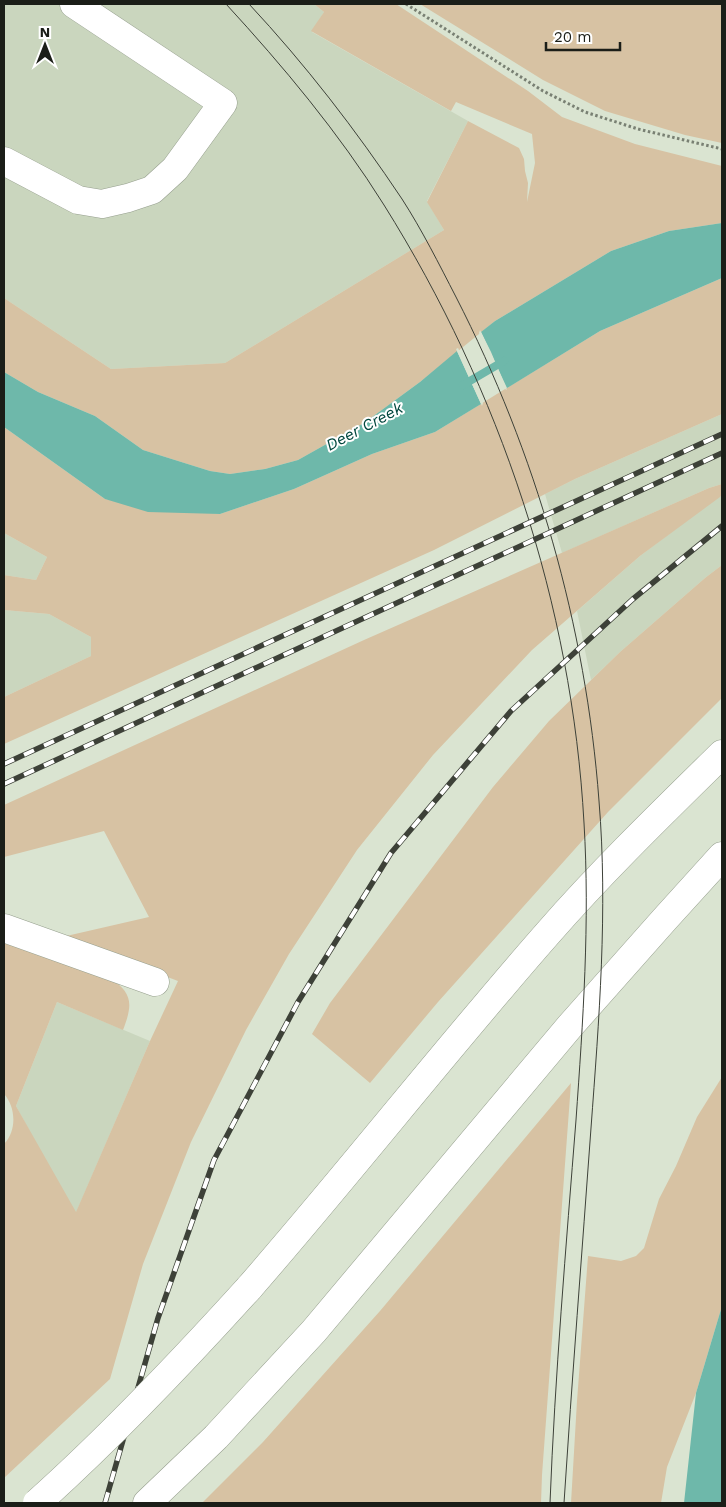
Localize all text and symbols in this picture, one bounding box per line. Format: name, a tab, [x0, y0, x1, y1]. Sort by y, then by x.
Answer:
north arrow	[20, 20, 70, 70]
scale bar	[546, 20, 620, 52]
text: N	[40, 24, 50, 40]
text: 20 m	[554, 28, 592, 46]
water label: Deer Creek	[323, 398, 407, 455]

